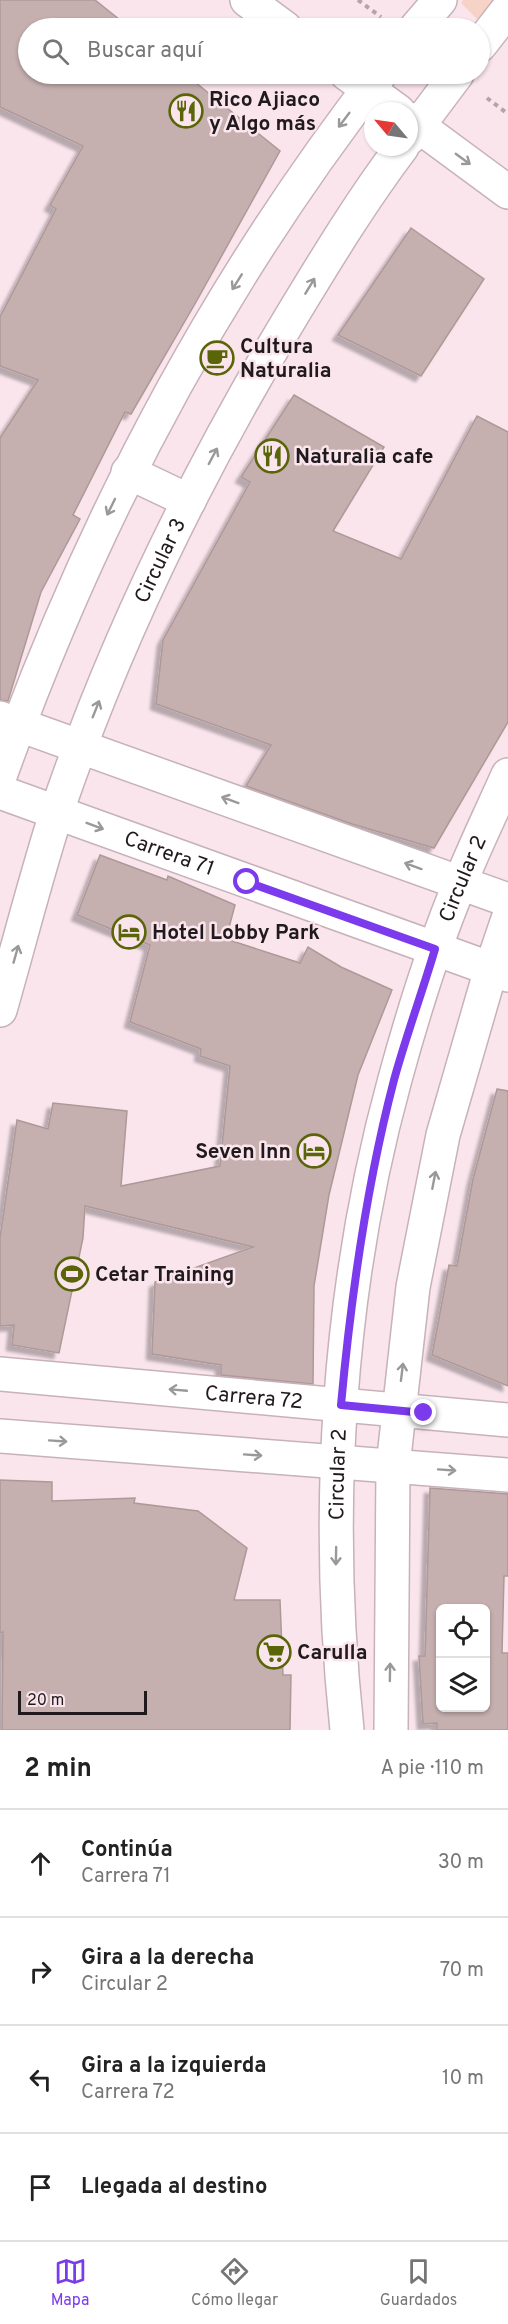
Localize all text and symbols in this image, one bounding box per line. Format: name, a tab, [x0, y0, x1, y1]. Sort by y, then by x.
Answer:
search box	[18, 18, 490, 84]
icon: search	[39, 35, 72, 68]
text: Buscar aquí	[87, 38, 203, 65]
place label: Rico Ajiaco y Algo más	[209, 87, 320, 138]
restaurant icon: Rico Ajiaco y Algo más	[168, 93, 204, 129]
north arrow	[364, 102, 418, 156]
one-way arrow	[338, 111, 351, 127]
one-way arrow	[455, 152, 471, 165]
one-way arrow	[230, 273, 242, 290]
one-way arrow	[304, 278, 316, 295]
place label: Cultura Naturalia	[240, 334, 331, 385]
cafe icon: Cultura Naturalia	[199, 340, 235, 376]
restaurant icon: Naturalia cafe	[254, 438, 290, 474]
place label: Naturalia cafe	[295, 444, 434, 471]
one-way arrow	[208, 447, 219, 465]
one-way arrow	[105, 498, 117, 516]
street label: Circular 3	[129, 514, 193, 608]
one-way arrow	[91, 700, 102, 718]
one-way arrow	[221, 794, 240, 805]
one-way arrow	[85, 822, 103, 833]
street label: Carrera 71	[120, 826, 218, 883]
street label: Circular 2	[434, 832, 494, 926]
one-way arrow	[404, 859, 423, 870]
route start	[233, 868, 259, 894]
hotel icon: Hotel Lobby Park	[111, 914, 147, 950]
place label: Hotel Lobby Park	[152, 920, 320, 947]
one-way arrow	[11, 945, 22, 964]
hotel icon: Seven Inn	[296, 1133, 332, 1169]
place label: Seven Inn	[195, 1139, 291, 1166]
one-way arrow	[429, 1171, 440, 1190]
sports icon: Cetar Training	[54, 1256, 90, 1292]
place label: Cetar Training	[95, 1262, 234, 1289]
one-way arrow	[397, 1363, 408, 1383]
street label: Carrera 72	[204, 1381, 304, 1416]
one-way arrow	[168, 1384, 188, 1395]
route end	[410, 1399, 436, 1425]
street label: Circular 2	[324, 1428, 354, 1520]
one-way arrow	[48, 1435, 68, 1446]
one-way arrow	[242, 1450, 262, 1461]
one-way arrow	[437, 1465, 457, 1476]
one-way arrow	[331, 1545, 342, 1565]
map controls	[436, 1604, 490, 1712]
button: locate	[436, 1604, 490, 1658]
supermarket icon: Carulla	[256, 1634, 292, 1670]
place label: Carulla	[297, 1640, 367, 1667]
button: layers	[436, 1658, 490, 1712]
one-way arrow	[384, 1662, 396, 1682]
scale bar	[18, 1688, 147, 1716]
text: 20 m	[27, 1691, 64, 1711]
text: 2 min	[24, 1753, 92, 1786]
text: A pie · 110 m	[381, 1756, 484, 1782]
text: Continúa	[81, 1837, 173, 1864]
icon: ahead	[24, 1847, 57, 1880]
text: 30 m	[438, 1850, 484, 1876]
text: Carrera 71	[81, 1864, 171, 1890]
text: Gira a la derecha	[81, 1945, 254, 1972]
icon: right	[24, 1955, 57, 1988]
text: 70 m	[440, 1958, 484, 1984]
text: Circular 2	[81, 1972, 168, 1998]
text: Gira a la izquierda	[81, 2053, 267, 2080]
icon: left	[24, 2063, 57, 2096]
text: 10 m	[442, 2066, 484, 2092]
text: Carrera 72	[81, 2080, 175, 2106]
icon: arrive	[24, 2171, 57, 2204]
text: Llegada al destino	[81, 2174, 267, 2201]
tab: Mapa	[51, 2255, 89, 2311]
tab: Cómo llegar	[191, 2255, 278, 2311]
tab: Guardados	[380, 2255, 457, 2311]

